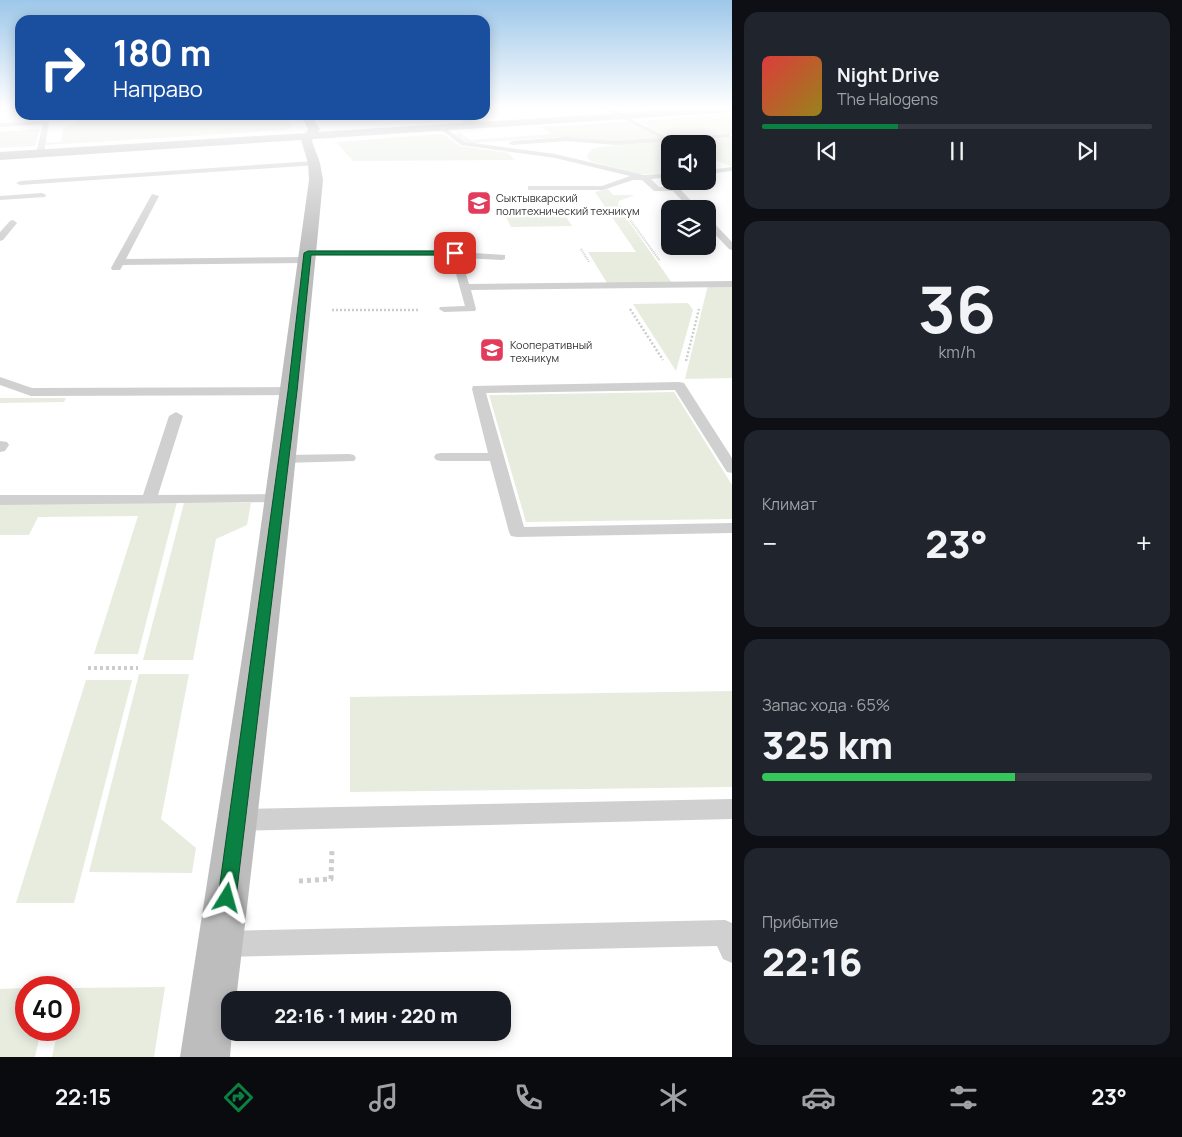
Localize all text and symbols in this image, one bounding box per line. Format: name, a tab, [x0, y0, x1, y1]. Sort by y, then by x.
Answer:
text: 180 m	[113, 29, 211, 77]
icon: right	[30, 35, 95, 100]
text: Night Drive	[837, 62, 939, 88]
text: Направо	[113, 74, 203, 104]
text: The Halogens	[837, 88, 938, 110]
map controls	[661, 135, 716, 255]
button: sound	[661, 135, 716, 190]
icon: previous	[813, 137, 841, 165]
icon: pause	[943, 137, 971, 165]
icon: next	[1073, 137, 1101, 165]
school or university icon: Сыктывкарский политехнический техникум	[466, 190, 492, 216]
place label: Сыктывкарский политехнический техникум	[496, 190, 640, 218]
button: layers	[661, 200, 716, 255]
pin	[434, 232, 476, 274]
icon: arrive	[441, 239, 469, 267]
text: 36	[918, 264, 996, 353]
school or university icon: Кооперативный техникум	[479, 337, 505, 363]
place label: Кооперативный техникум	[510, 337, 592, 365]
text: km/h	[938, 341, 976, 363]
text: Климат	[762, 493, 817, 515]
text: 23°	[925, 517, 988, 569]
text: −	[762, 524, 777, 562]
text: +	[1136, 524, 1152, 562]
text: Запас хода · 65%	[762, 694, 890, 716]
text: 325 km	[762, 718, 893, 770]
position arrow	[200, 871, 252, 923]
text: Прибытие	[762, 911, 838, 933]
text: 22:16	[762, 935, 862, 987]
speed limit sign: 40	[15, 976, 80, 1041]
text: 22:16 · 1 мин · 220 m	[274, 1003, 458, 1029]
icon: directions	[221, 1080, 256, 1115]
icon: music	[366, 1080, 401, 1115]
icon: phone	[511, 1080, 546, 1115]
icon: climate	[656, 1080, 691, 1115]
icon: car	[801, 1080, 836, 1115]
icon: filters	[946, 1080, 981, 1115]
text: 22:15	[55, 1082, 111, 1112]
text: 23°	[1091, 1082, 1127, 1112]

